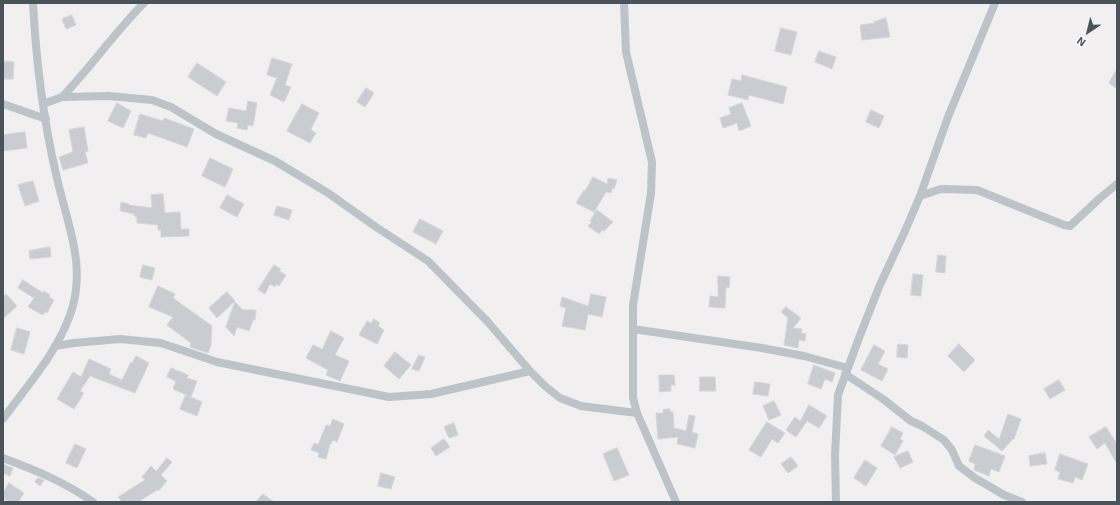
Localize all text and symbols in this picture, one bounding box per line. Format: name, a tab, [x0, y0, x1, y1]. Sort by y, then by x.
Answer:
north arrow	[1068, 12, 1108, 52]
text: N	[1074, 35, 1088, 50]

